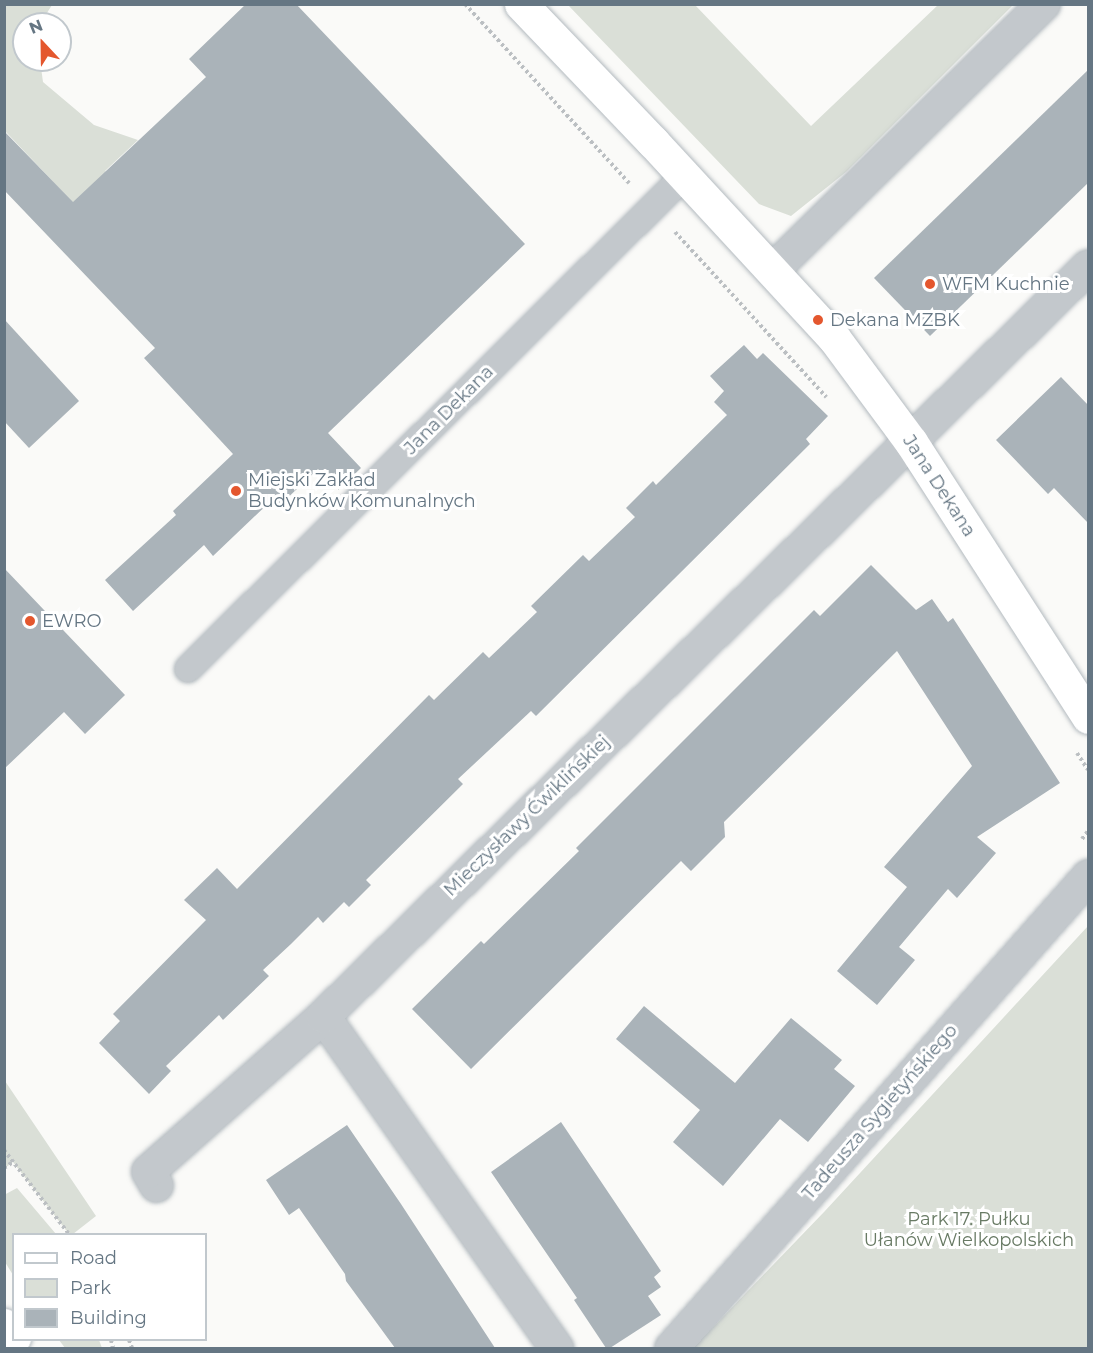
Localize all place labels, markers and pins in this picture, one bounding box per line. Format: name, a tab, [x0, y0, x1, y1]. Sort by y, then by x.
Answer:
place label: WFM Kuchnie	[942, 273, 1070, 295]
marker: WFM Kuchnie	[923, 277, 937, 291]
place label: Dekana MZBK	[830, 309, 960, 331]
marker: Dekana MZBK	[811, 313, 825, 327]
place label: Miejski Zakład Budynków Komunalnych	[248, 470, 476, 512]
marker: Miejski Zakład Budynków Komunalnych	[229, 484, 243, 498]
place label: EWRO	[42, 610, 102, 632]
marker: EWRO	[23, 614, 37, 628]

